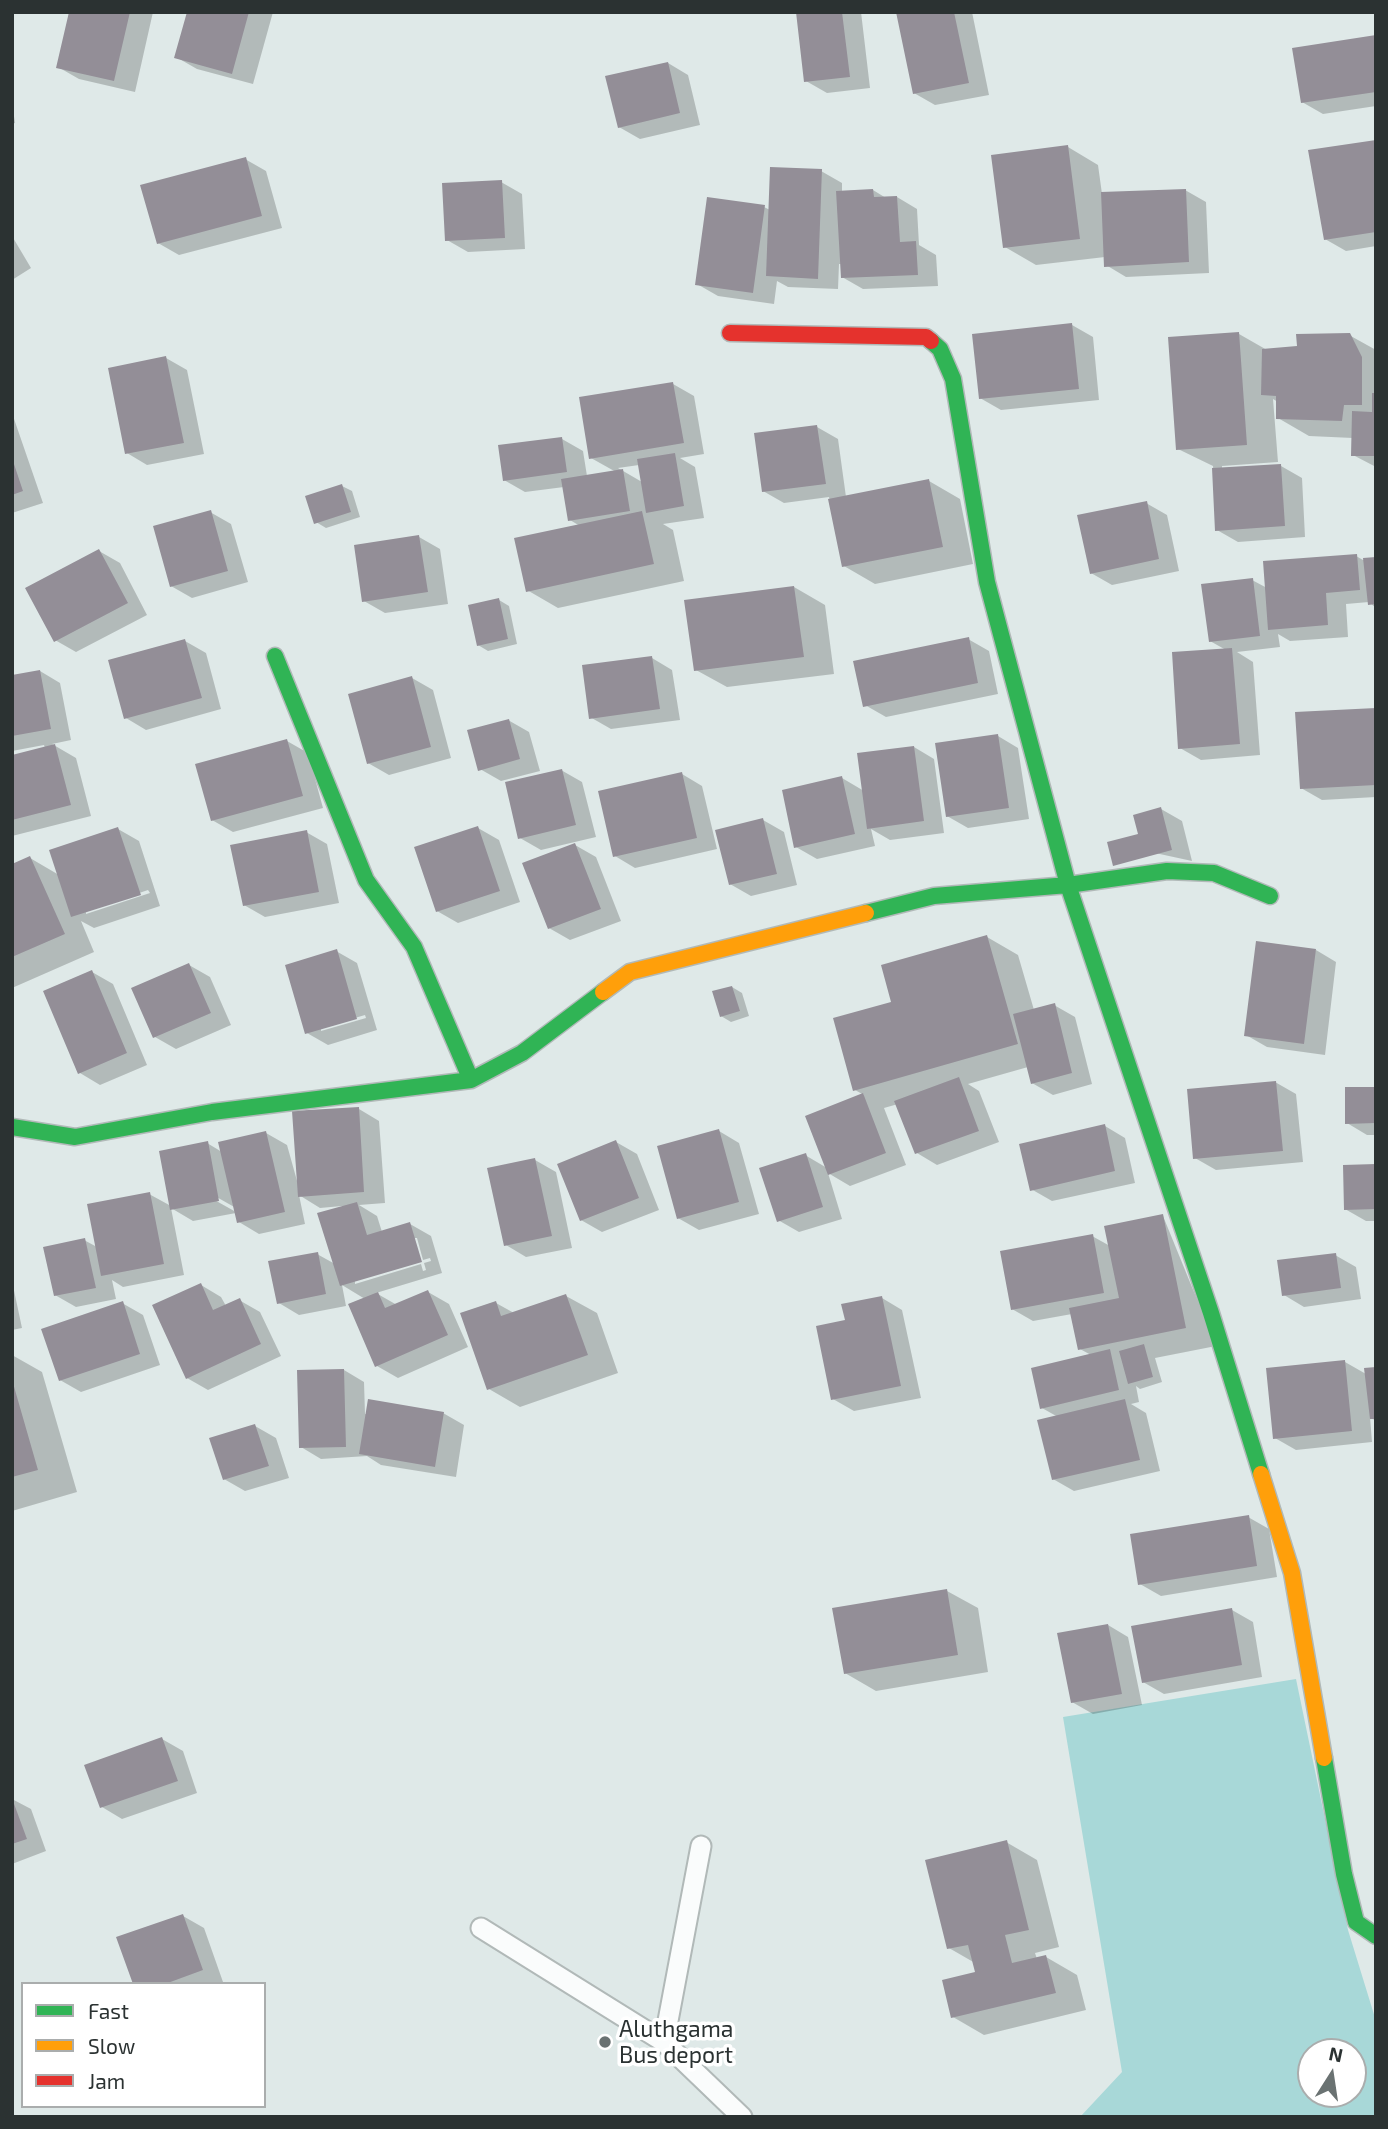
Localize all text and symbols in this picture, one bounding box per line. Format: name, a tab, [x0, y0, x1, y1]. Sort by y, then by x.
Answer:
legend	[21, 1982, 266, 2108]
text: Fast	[88, 1998, 129, 2023]
place label: Aluthgama Bus deport	[619, 2015, 733, 2069]
text: Slow	[88, 2033, 135, 2058]
marker: Aluthgama Bus deport	[597, 2034, 613, 2050]
north arrow	[1297, 2038, 1367, 2108]
text: N	[1327, 2041, 1345, 2067]
text: Jam	[88, 2068, 125, 2093]

